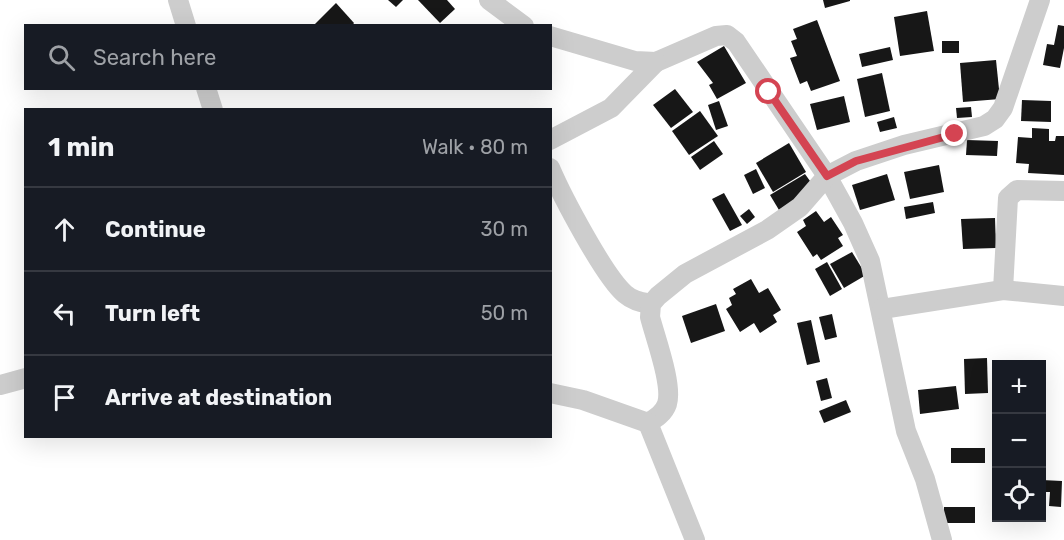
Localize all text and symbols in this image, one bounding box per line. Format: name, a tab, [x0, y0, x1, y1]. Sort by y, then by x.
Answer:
search box	[24, 24, 552, 90]
icon: search	[45, 41, 78, 74]
text: Search here	[93, 44, 216, 71]
route start	[755, 78, 781, 104]
route end	[941, 120, 967, 146]
text: 1 min	[48, 132, 114, 163]
text: Walk · 80 m	[422, 135, 528, 159]
icon: ahead	[48, 213, 81, 246]
text: Continue	[105, 216, 206, 243]
text: 30 m	[481, 217, 528, 241]
icon: left	[48, 297, 81, 330]
text: Turn left	[105, 300, 200, 327]
text: 50 m	[481, 301, 528, 325]
map controls	[992, 360, 1046, 522]
button: +	[992, 360, 1046, 414]
icon: arrive	[48, 381, 81, 414]
text: Arrive at destination	[105, 384, 332, 411]
button: −	[992, 414, 1046, 468]
button: locate	[992, 468, 1046, 522]

